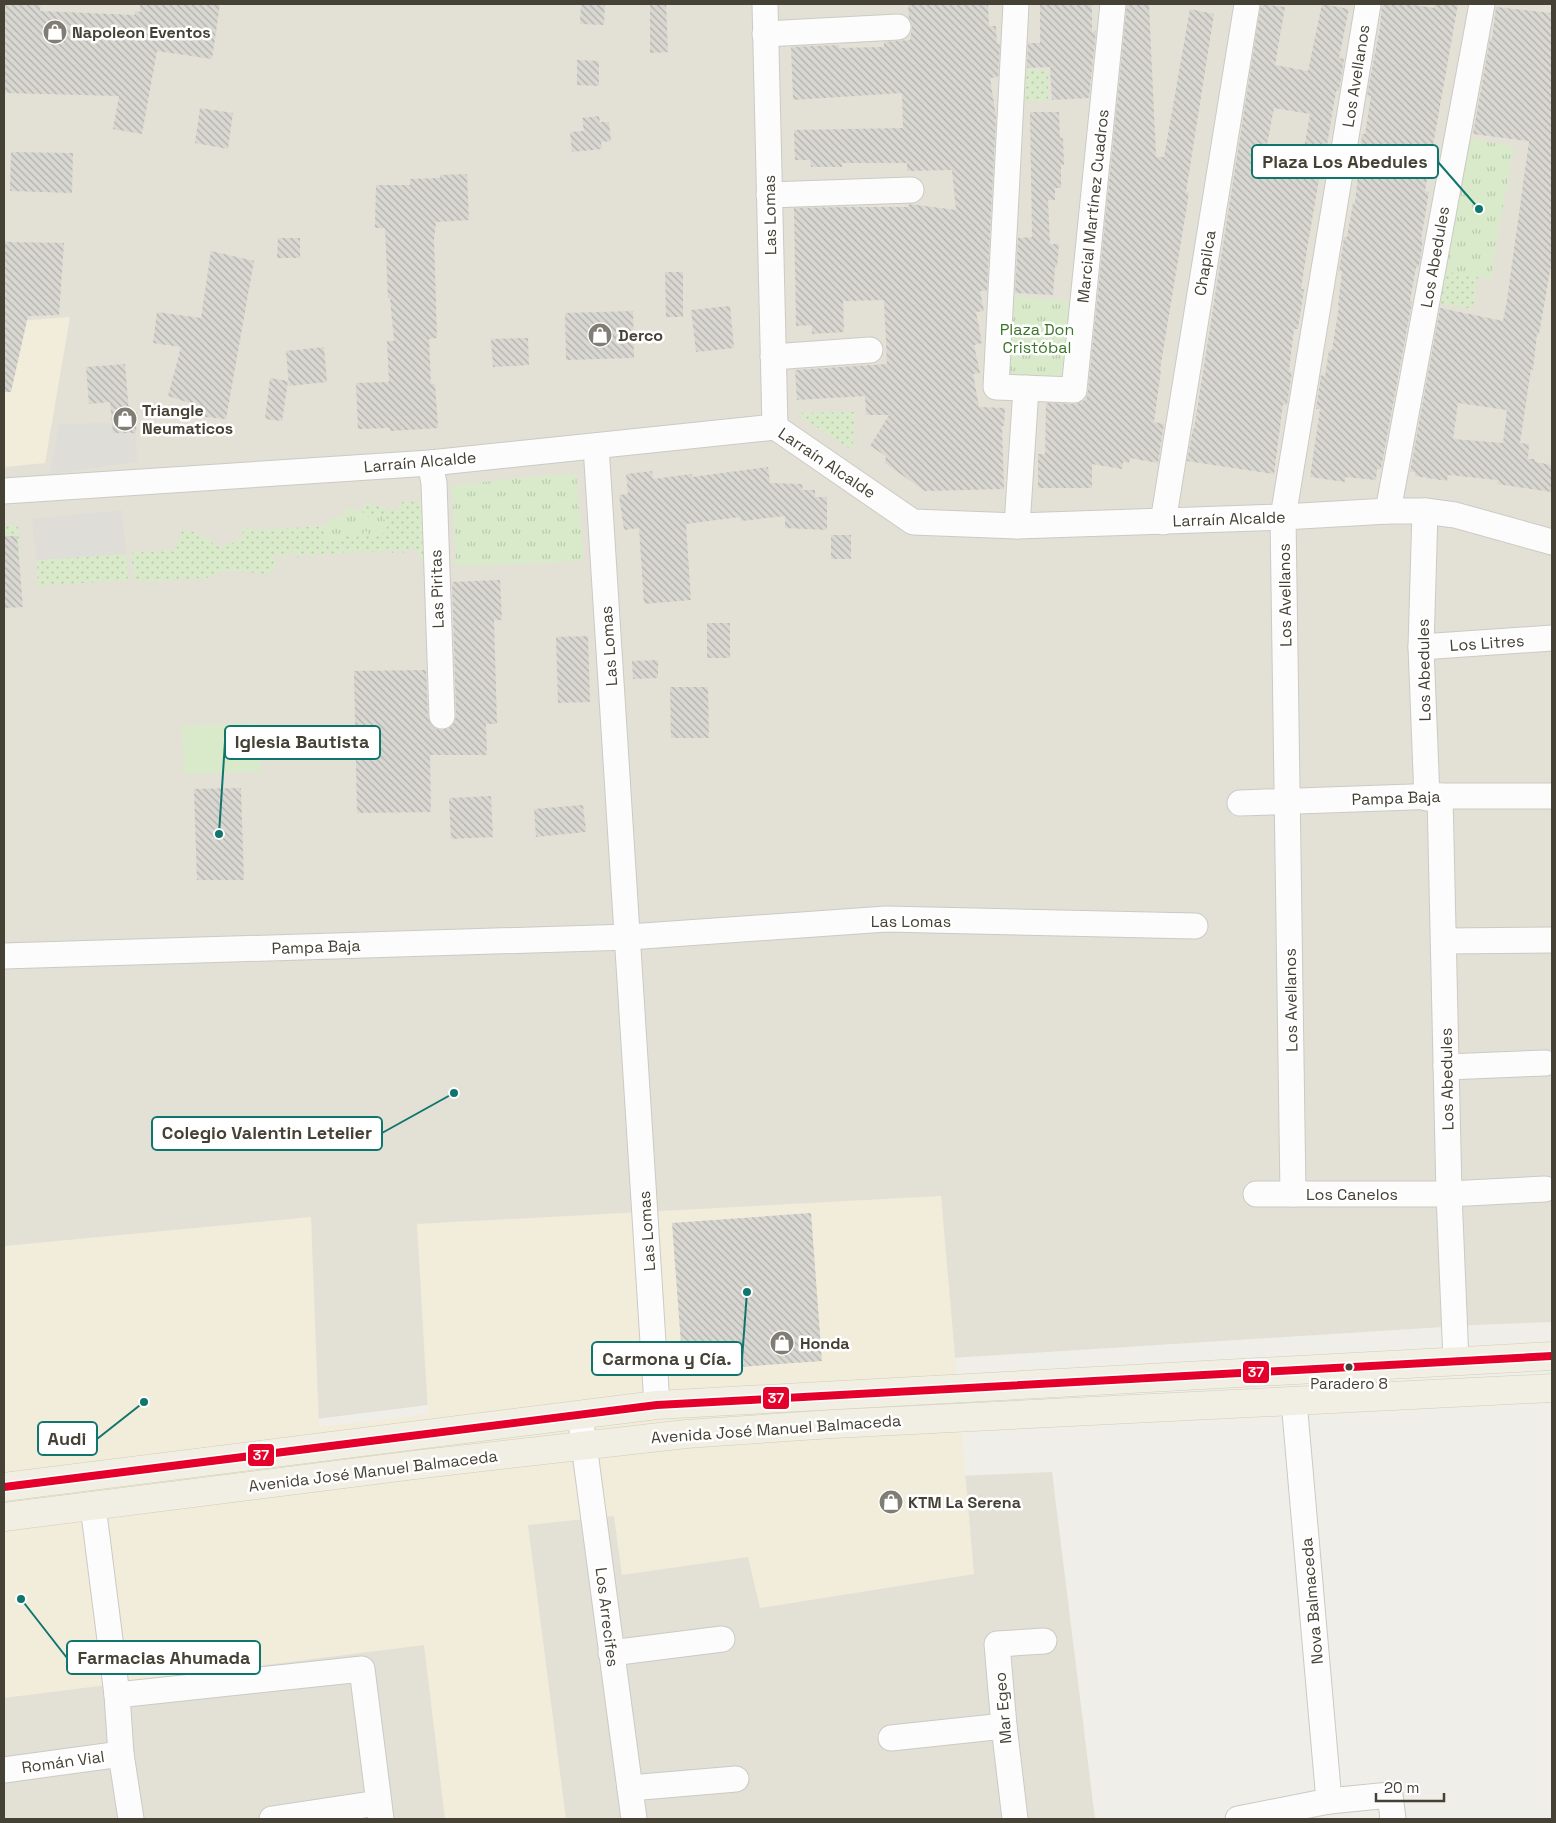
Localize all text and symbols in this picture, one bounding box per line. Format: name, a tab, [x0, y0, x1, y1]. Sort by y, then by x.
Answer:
shop icon: Napoleon Eventos	[42, 19, 68, 45]
place label: Napoleon Eventos	[72, 22, 211, 43]
street label: Los Avellanos	[1338, 23, 1374, 129]
street label: Marcial Martínez Cuadros	[1072, 108, 1114, 304]
callout: Plaza Los Abedules	[1252, 145, 1438, 178]
text: Plaza Los Abedules	[1262, 150, 1428, 173]
street label: Las Lomas	[759, 175, 781, 255]
street label: Los Abedules	[1416, 205, 1454, 309]
street label: Chapilca	[1189, 229, 1221, 297]
park label: Plaza Don Cristóbal	[1000, 319, 1074, 358]
shop icon: Derco	[587, 322, 613, 348]
place label: Derco	[618, 325, 663, 346]
place label: Triangle Neumaticos	[142, 400, 233, 439]
shop icon: Triangle Neumaticos	[112, 406, 138, 432]
street label: Larraín Alcalde	[774, 423, 880, 503]
street label: Larraín Alcalde	[363, 447, 477, 477]
street label: Larraín Alcalde	[1172, 507, 1286, 531]
street label: Los Avellanos	[1274, 543, 1296, 647]
street label: Las Piritas	[425, 549, 449, 629]
street label: Las Lomas	[596, 605, 622, 687]
street label: Los Abedules	[1413, 618, 1435, 722]
street label: Los Litres	[1449, 630, 1525, 656]
callout: Iglesia Bautista	[225, 726, 380, 759]
text: Iglesia Bautista	[235, 730, 370, 753]
street label: Pampa Baja	[1351, 786, 1441, 810]
street label: Las Lomas	[871, 911, 951, 932]
street label: Pampa Baja	[271, 935, 361, 959]
street label: Los Avellanos	[1280, 948, 1302, 1052]
street label: Los Abedules	[1436, 1027, 1458, 1131]
callout: Colegio Valentin Letelier	[152, 1117, 382, 1150]
text: Colegio Valentin Letelier	[162, 1121, 372, 1144]
street label: Los Canelos	[1306, 1184, 1398, 1205]
street label: Las Lomas	[634, 1190, 660, 1272]
shop icon: Honda	[769, 1330, 795, 1356]
place label: Honda	[800, 1333, 850, 1354]
callout: Carmona y Cía.	[592, 1342, 742, 1375]
text: Carmona y Cía.	[602, 1347, 732, 1370]
line badge: 37	[1242, 1360, 1270, 1384]
marker: Paradero 8	[1344, 1362, 1354, 1372]
text: 37	[1248, 1363, 1264, 1381]
place label: Paradero 8	[1310, 1374, 1388, 1393]
line badge: 37	[762, 1386, 790, 1410]
text: 37	[768, 1389, 784, 1407]
street label: Avenida José Manuel Balmaceda	[650, 1410, 902, 1448]
callout: Audi	[38, 1422, 97, 1455]
text: Audi	[48, 1427, 86, 1450]
line badge: 37	[247, 1443, 275, 1467]
street label: Avenida José Manuel Balmaceda	[247, 1445, 499, 1497]
text: 37	[253, 1446, 269, 1464]
shop icon: KTM La Serena	[878, 1489, 904, 1515]
place label: KTM La Serena	[908, 1492, 1021, 1513]
street label: Nova Balmaceda	[1296, 1537, 1328, 1665]
street label: Los Arrecifes	[590, 1566, 624, 1668]
callout: Farmacias Ahumada	[67, 1641, 260, 1674]
text: Farmacias Ahumada	[78, 1646, 251, 1669]
street label: Mar Egeo	[989, 1671, 1017, 1745]
street label: Román Vial	[20, 1746, 106, 1778]
scale bar	[1376, 1770, 1444, 1802]
text: 20 m	[1384, 1778, 1419, 1797]

